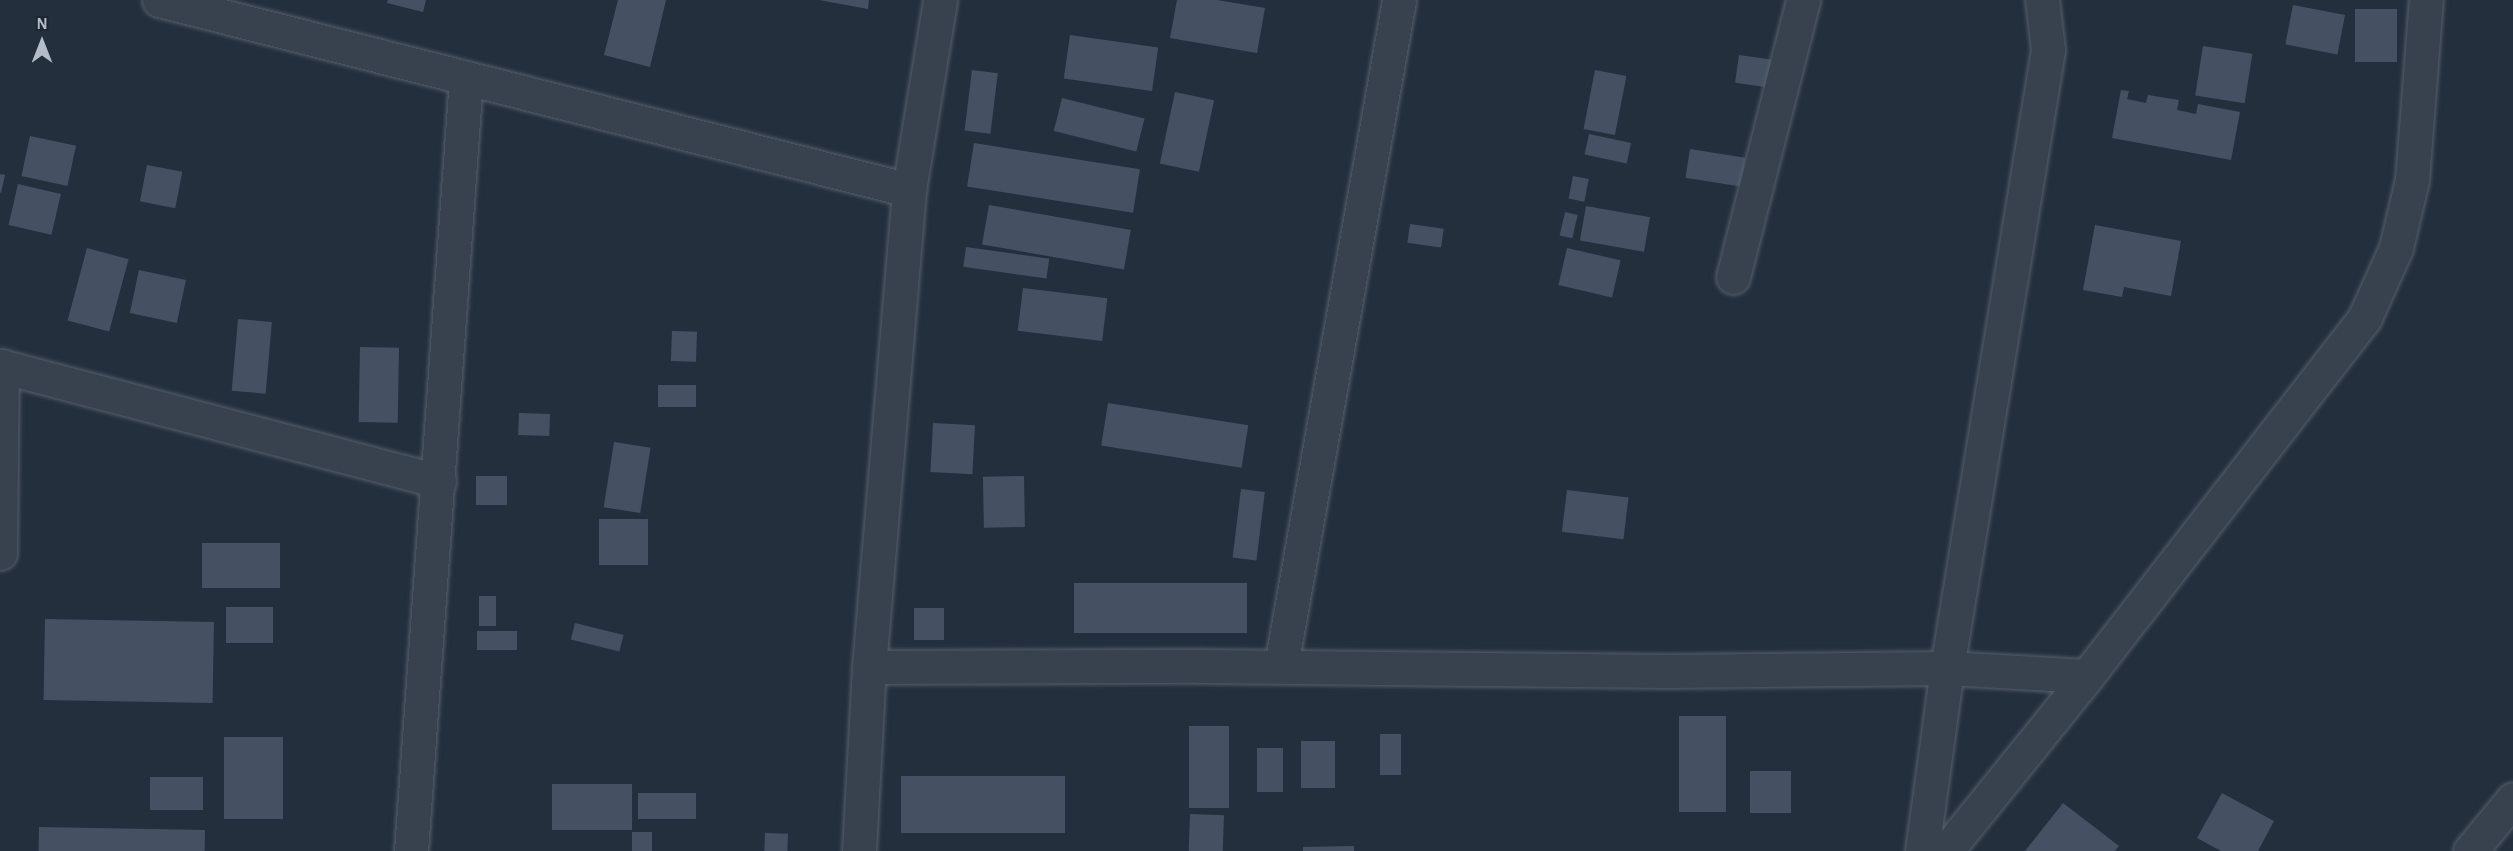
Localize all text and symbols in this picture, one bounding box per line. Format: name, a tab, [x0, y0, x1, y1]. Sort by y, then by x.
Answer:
north arrow	[12, 12, 72, 72]
text: N	[36, 16, 48, 32]

